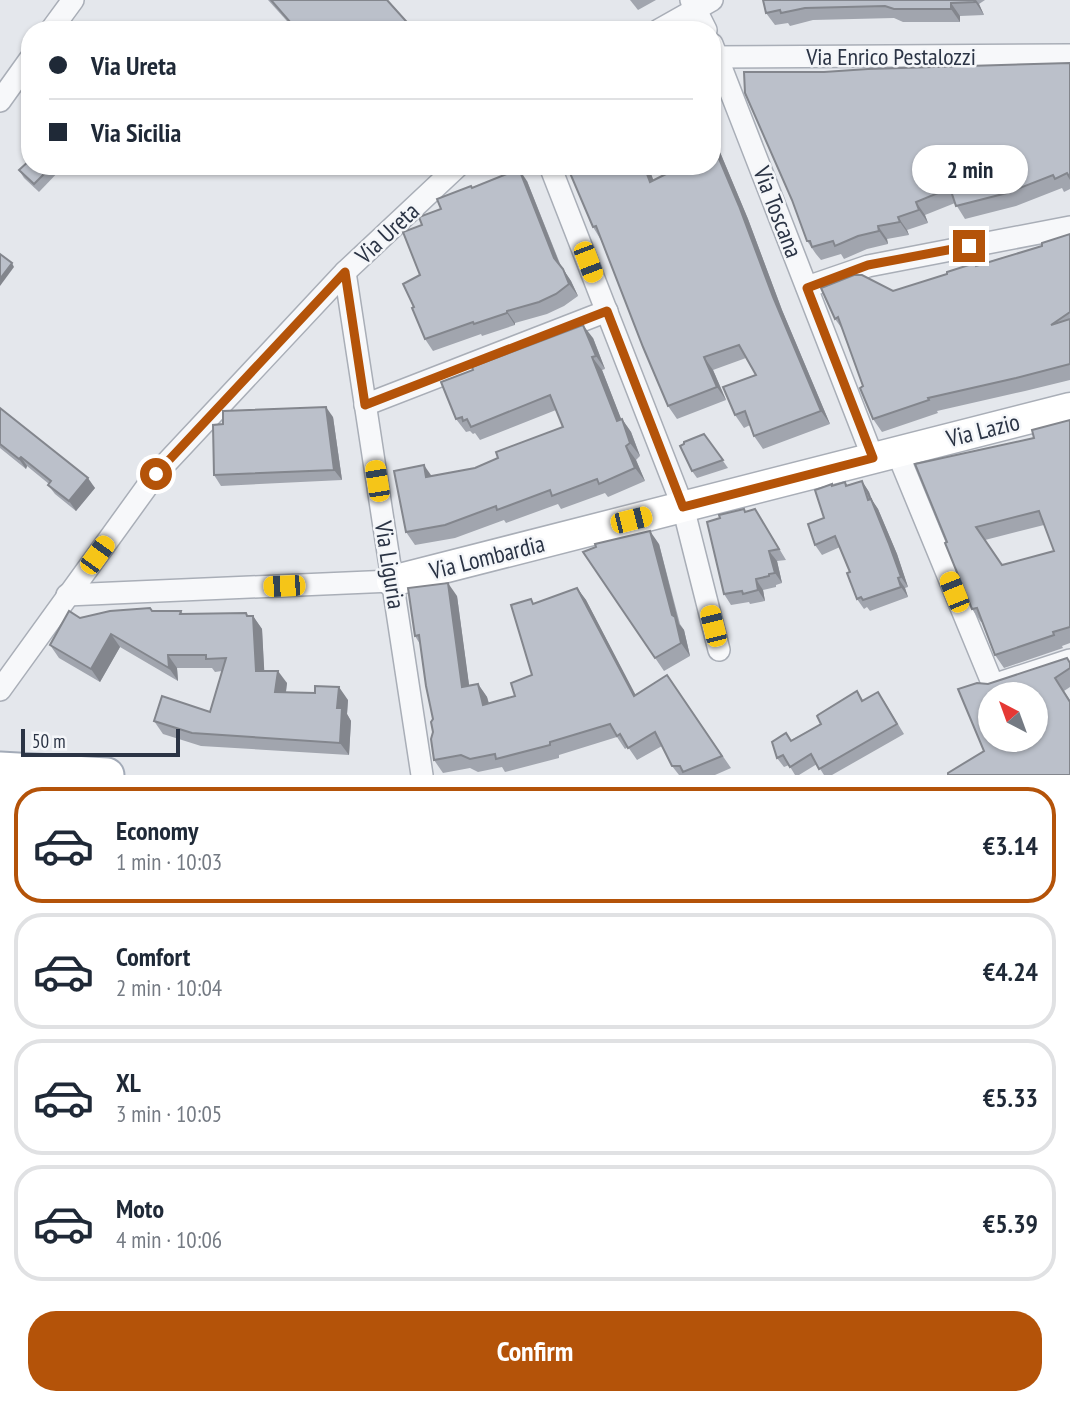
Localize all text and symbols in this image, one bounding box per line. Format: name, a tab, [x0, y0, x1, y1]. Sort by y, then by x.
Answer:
street label: Via Enrico Pestalozzi	[805, 41, 976, 72]
text: Via Ureta	[91, 49, 176, 82]
text: Via Sicilia	[91, 116, 181, 149]
callout: 2 min	[911, 145, 1027, 194]
text: 2 min	[947, 155, 993, 184]
street label: Via Toscana	[746, 161, 810, 262]
street label: Via Ureta	[348, 196, 425, 271]
route end	[953, 230, 985, 262]
car	[571, 239, 606, 285]
street label: Via Lazio	[942, 406, 1023, 454]
route start	[140, 458, 172, 490]
car	[364, 459, 391, 503]
car	[609, 505, 654, 535]
street label: Via Liguria	[368, 518, 412, 611]
street label: Via Lombardia	[425, 528, 548, 587]
car	[77, 532, 118, 578]
car	[937, 569, 972, 615]
car	[263, 575, 306, 597]
car	[698, 603, 729, 649]
north arrow	[978, 682, 1048, 752]
map controls	[978, 682, 1048, 752]
scale bar	[21, 726, 180, 758]
text: 50 m	[32, 729, 66, 753]
icon: car	[32, 814, 95, 877]
text: Economy	[116, 814, 198, 847]
text: €3.14	[983, 829, 1038, 862]
text: 1 min · 10:03	[116, 847, 222, 876]
icon: car	[32, 940, 95, 1003]
text: Comfort	[116, 940, 190, 973]
text: €4.24	[983, 955, 1038, 988]
text: 2 min · 10:04	[116, 973, 222, 1002]
icon: car	[32, 1066, 95, 1129]
text: XL	[116, 1066, 141, 1099]
text: €5.33	[983, 1081, 1038, 1114]
text: 3 min · 10:05	[116, 1099, 222, 1128]
icon: car	[32, 1192, 95, 1255]
text: Moto	[116, 1192, 164, 1225]
text: €5.39	[983, 1207, 1038, 1240]
text: 4 min · 10:06	[116, 1225, 222, 1254]
button: Confirm	[28, 1311, 1042, 1391]

